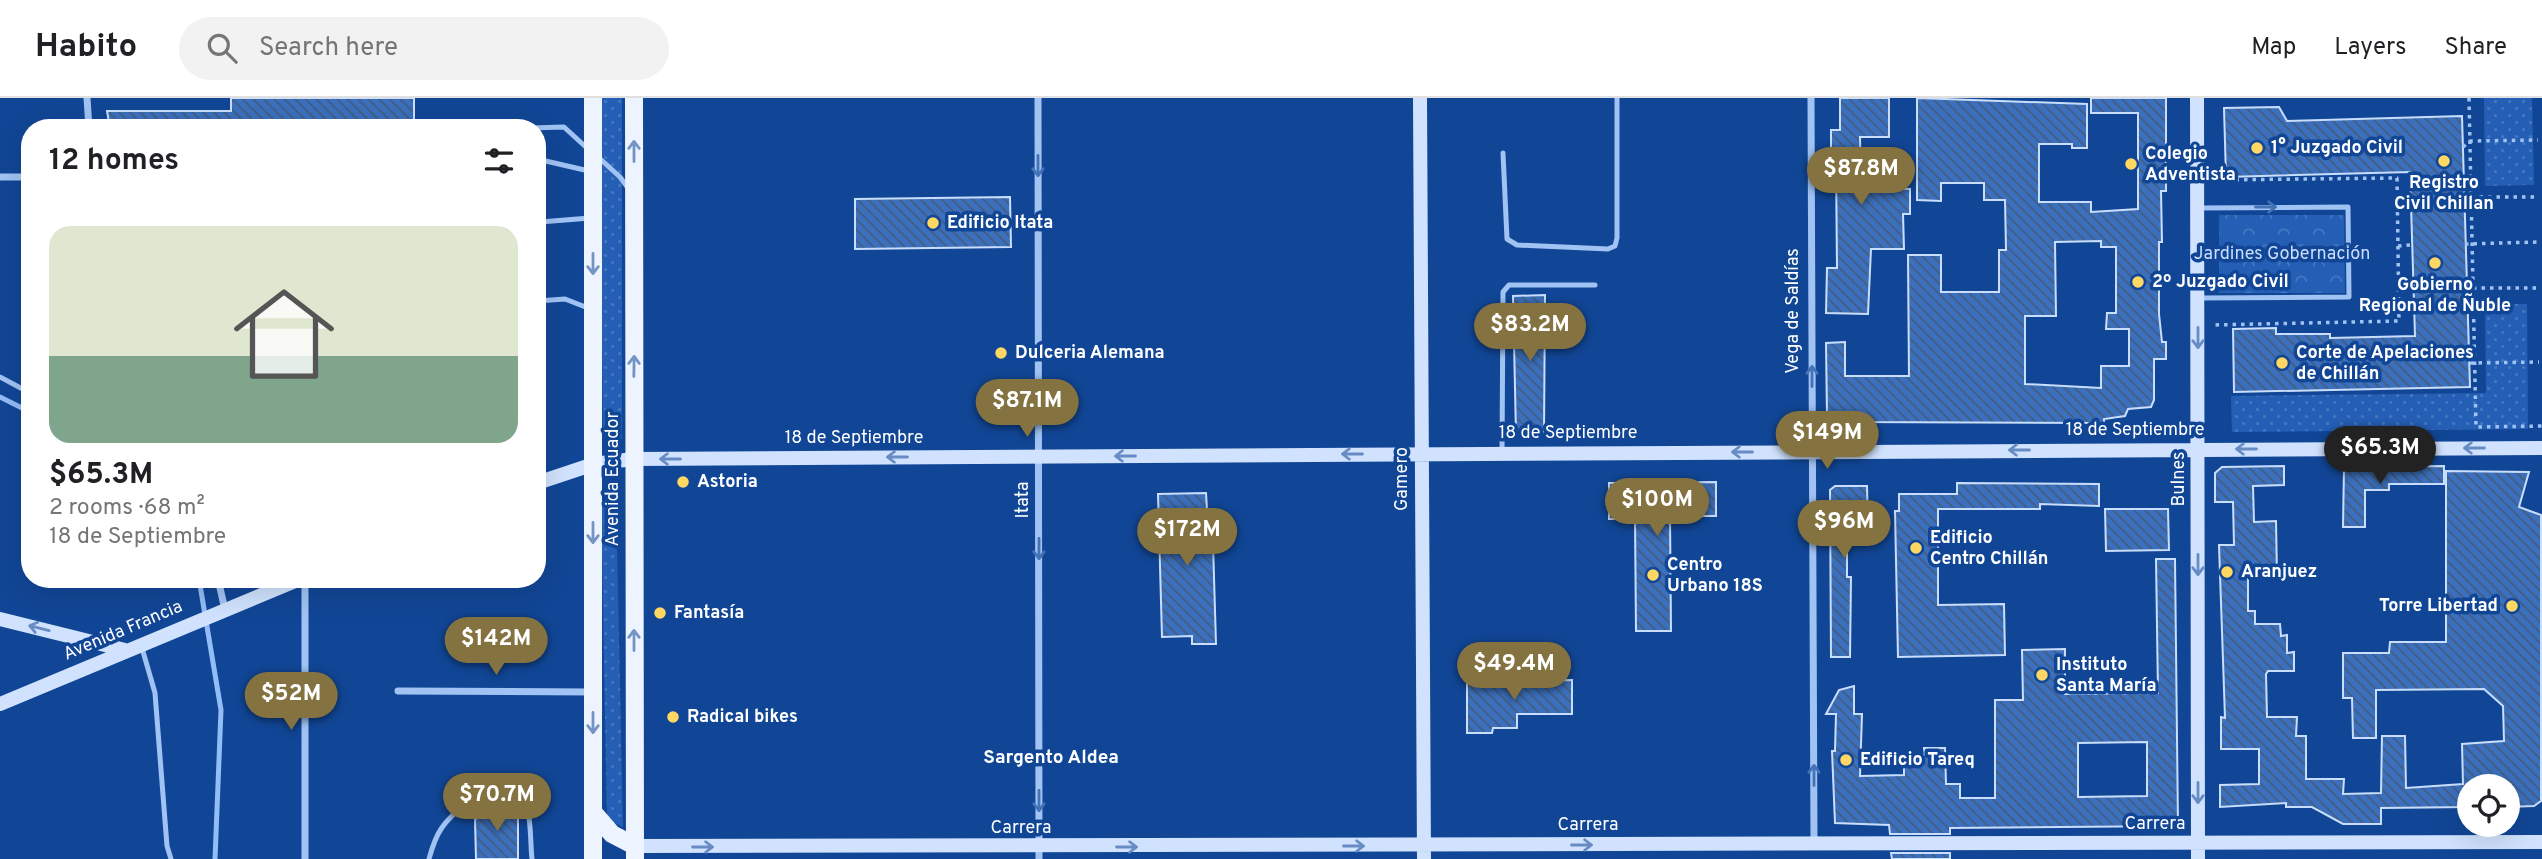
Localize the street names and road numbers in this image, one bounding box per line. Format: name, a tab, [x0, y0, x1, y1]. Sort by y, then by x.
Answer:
street label: Vega de Saldías	[1782, 248, 1805, 374]
street label: Avenida Ecuador	[602, 412, 625, 546]
street label: 18 de Septiembre	[2066, 419, 2204, 442]
street label: 18 de Septiembre	[1499, 422, 1637, 445]
street label: 18 de Septiembre	[785, 427, 923, 450]
street label: Gamero	[1391, 447, 1414, 511]
street label: Bulnes	[2168, 451, 2191, 507]
street label: Itata	[1012, 481, 1035, 519]
street label: Avenida Francia	[60, 596, 186, 666]
street label: Carrera	[2125, 813, 2185, 836]
street label: Carrera	[1558, 814, 1618, 837]
street label: Carrera	[991, 817, 1051, 840]

